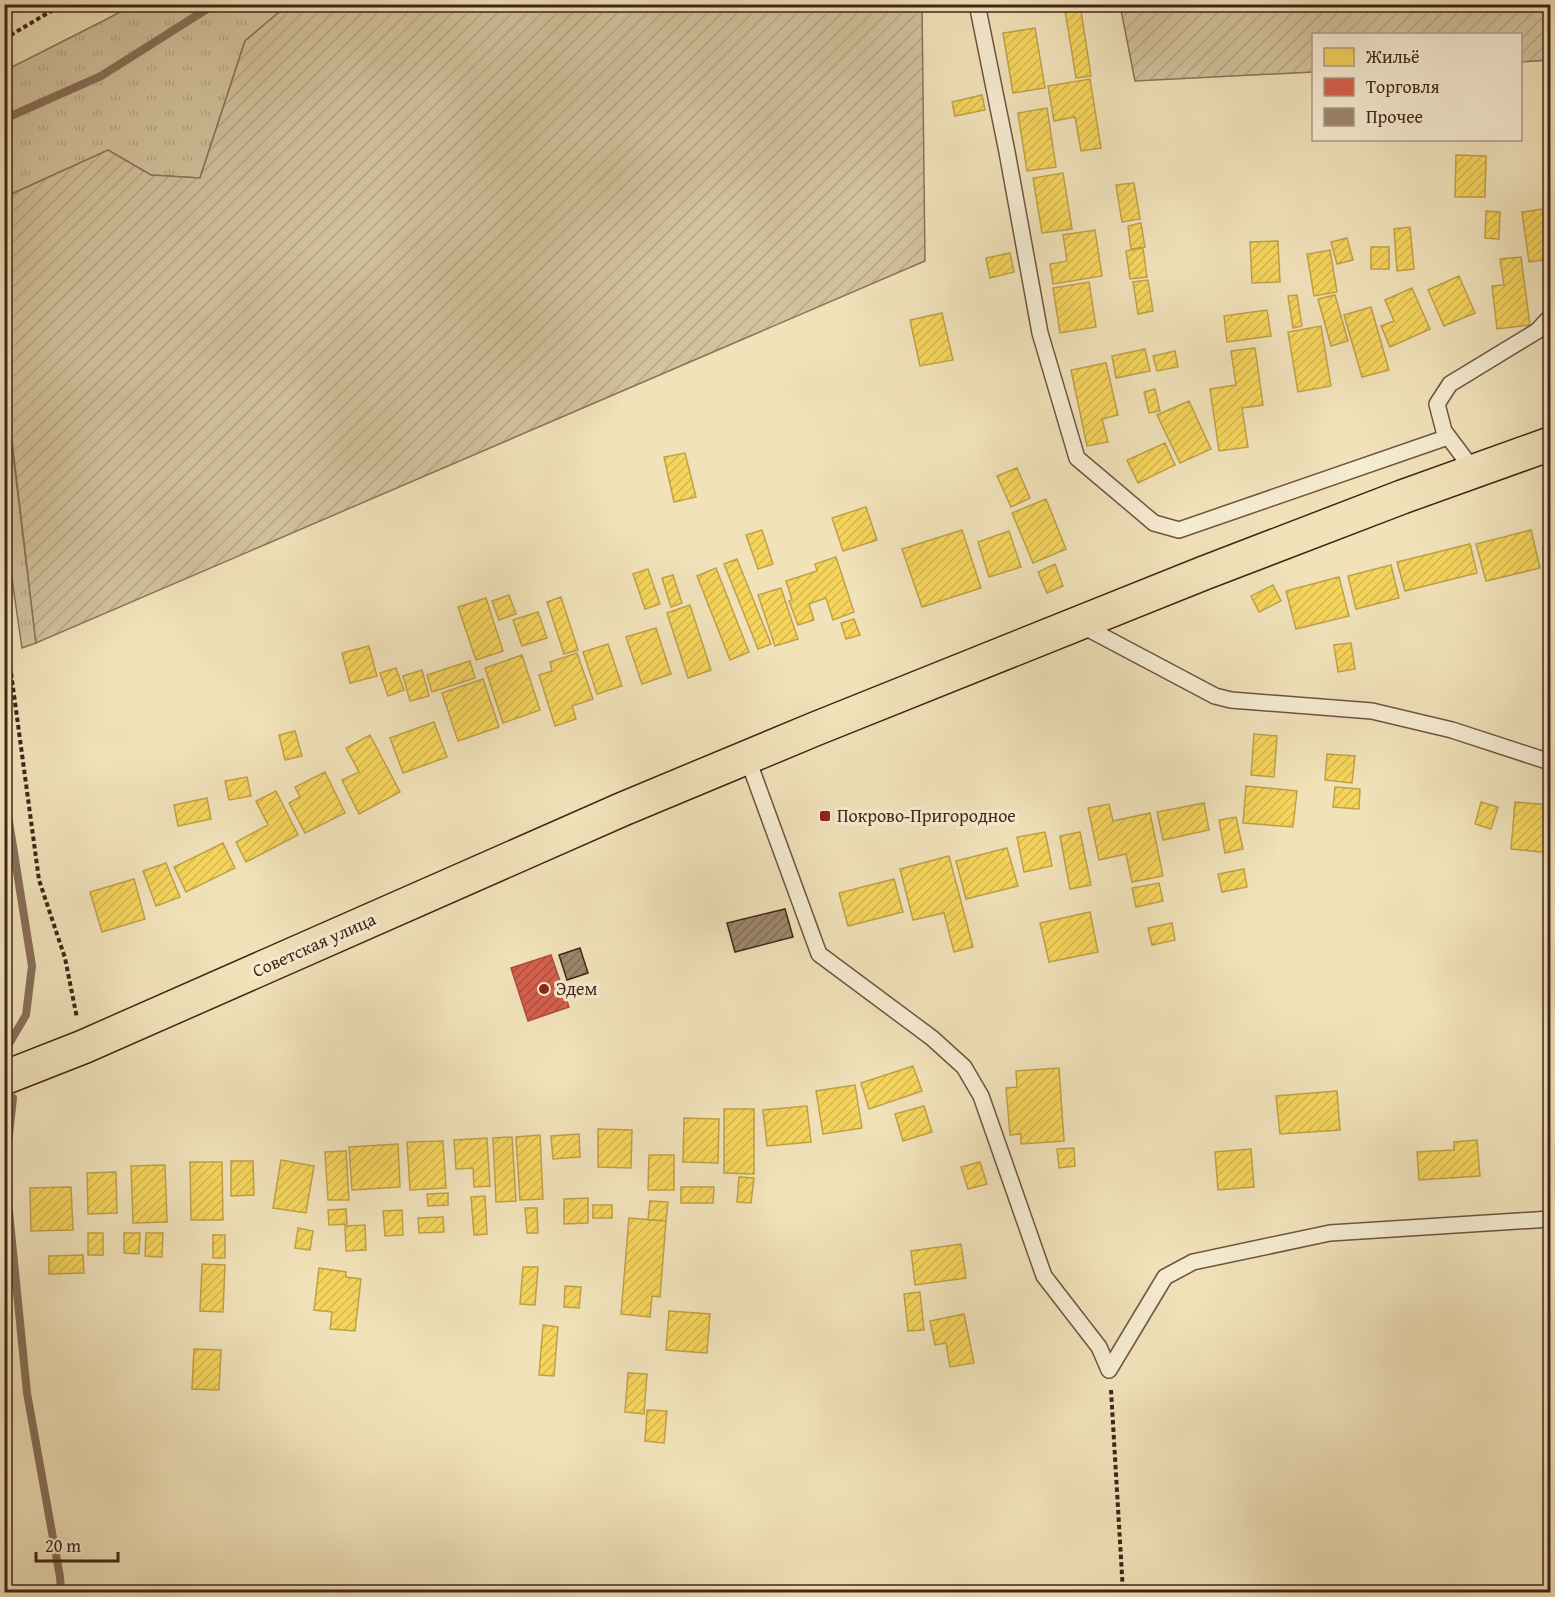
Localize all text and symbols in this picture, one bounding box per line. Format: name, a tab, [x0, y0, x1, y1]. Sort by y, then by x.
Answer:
legend	[1312, 33, 1522, 141]
text: Жильё	[1365, 43, 1420, 70]
text: Торговля	[1366, 73, 1440, 100]
text: Прочее	[1366, 103, 1423, 130]
place label: Покрово-Пригородное	[837, 802, 1016, 829]
marker: Покрово-Пригородное	[818, 809, 832, 823]
street label: Советская улица	[248, 905, 380, 984]
place label: Эдем	[556, 975, 598, 1002]
marker: Эдем	[537, 982, 551, 996]
scale bar	[36, 1525, 118, 1563]
text: 20 m	[45, 1532, 81, 1559]

